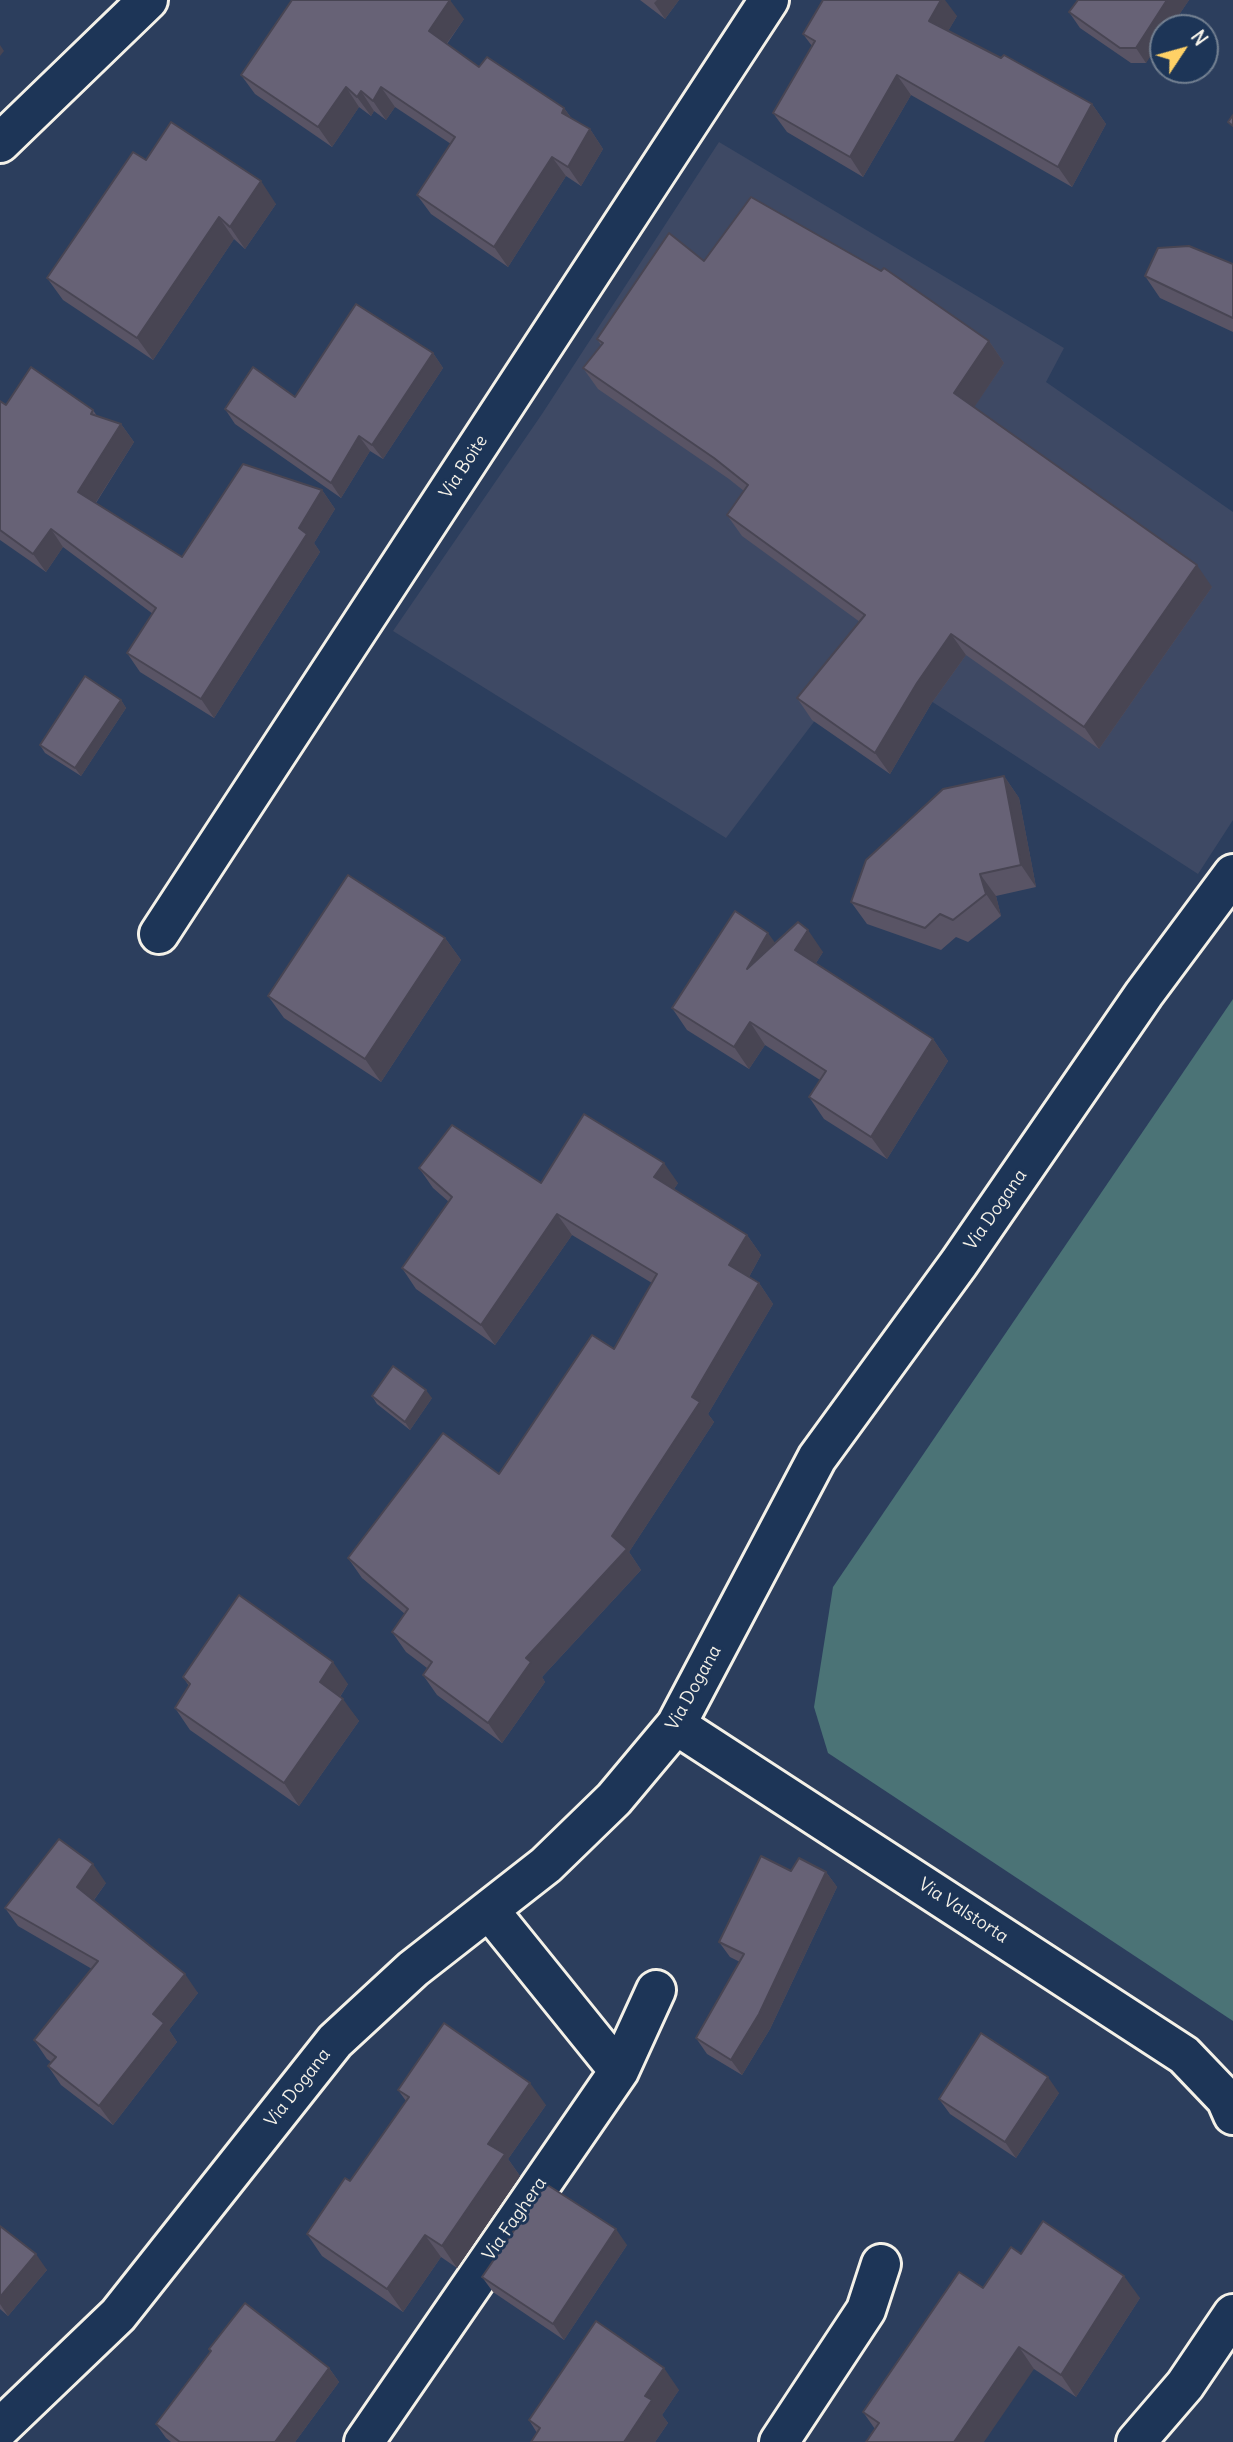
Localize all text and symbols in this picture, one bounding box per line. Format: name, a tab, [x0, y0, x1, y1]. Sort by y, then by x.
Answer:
north arrow	[1149, 14, 1219, 84]
text: N	[1186, 25, 1213, 50]
street label: Via Boite	[436, 431, 492, 503]
street label: Via Dogana	[960, 1165, 1032, 1255]
street label: Via Dogana	[662, 1642, 726, 1734]
street label: Via Valstorta	[914, 1874, 1012, 1948]
street label: Via Dogana	[261, 2044, 335, 2132]
street label: Via Faghera	[478, 2173, 552, 2265]

